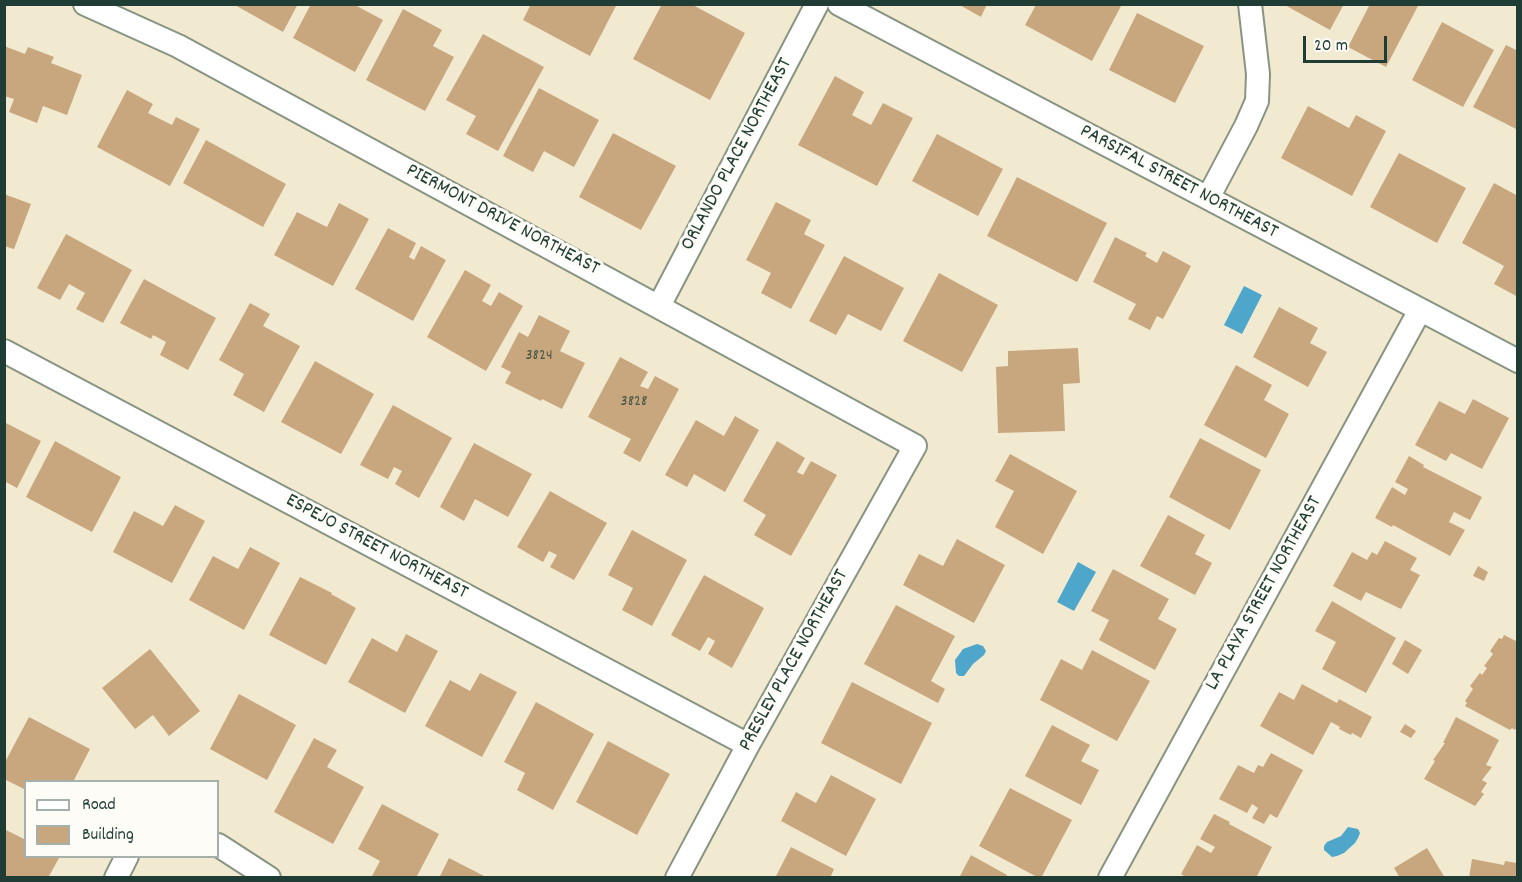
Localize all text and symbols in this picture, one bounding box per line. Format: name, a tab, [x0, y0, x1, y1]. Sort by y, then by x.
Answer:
scale bar	[1306, 24, 1390, 62]
text: 20 m	[1314, 34, 1348, 59]
street label: ORLANDO PLACE NORTHEAST	[677, 55, 799, 255]
street label: PARSIFAL STREET NORTHEAST	[1075, 121, 1281, 245]
street label: PIERMONT DRIVE NORTHEAST	[401, 160, 603, 282]
house number: 3824	[525, 347, 553, 367]
house number: 3828	[621, 393, 647, 413]
street label: ESPEJO STREET NORTHEAST	[281, 490, 471, 606]
street label: LA PLAYA STREET NORTHEAST	[1202, 493, 1328, 695]
street label: PRESLEY PLACE NORTHEAST	[735, 566, 855, 756]
legend	[24, 780, 219, 858]
text: Road	[82, 793, 116, 818]
text: Building	[82, 823, 134, 848]

